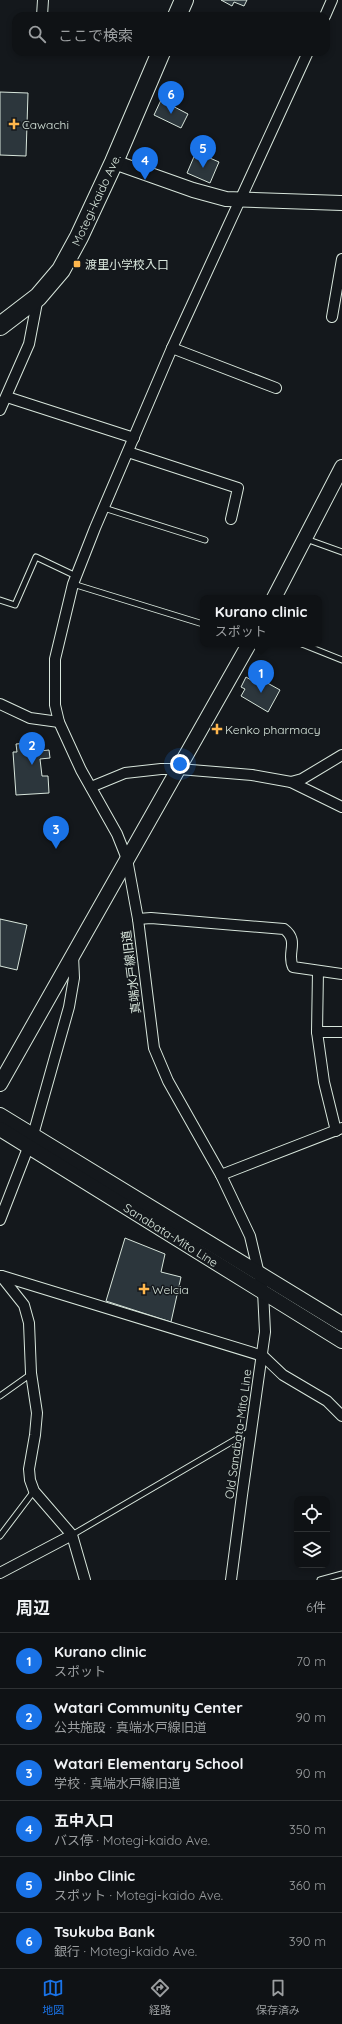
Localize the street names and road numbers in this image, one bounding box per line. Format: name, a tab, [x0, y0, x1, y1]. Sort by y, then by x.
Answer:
street label: Motegi-kaido Ave.	[68, 152, 124, 248]
street label: 真端水戸線旧道	[118, 929, 144, 1015]
street label: Sanabata-Mito Line	[121, 1200, 221, 1270]
street label: Old Sanabata-Mito Line	[221, 1368, 255, 1500]

